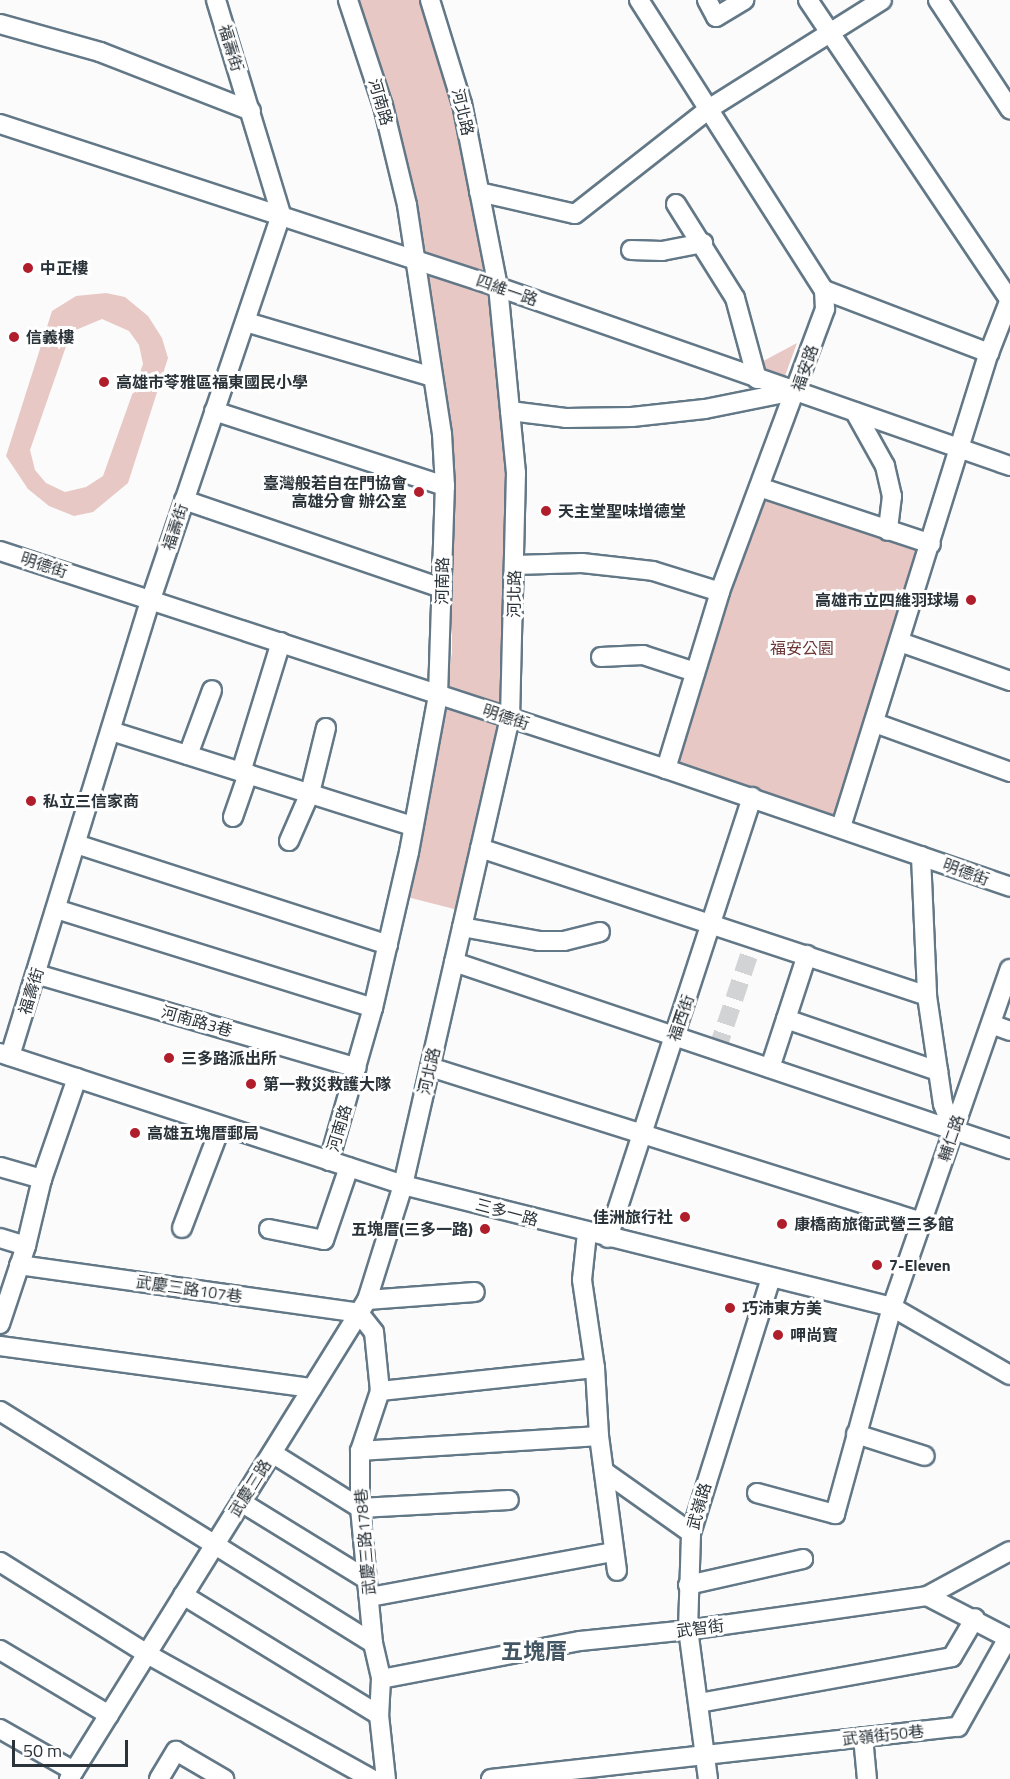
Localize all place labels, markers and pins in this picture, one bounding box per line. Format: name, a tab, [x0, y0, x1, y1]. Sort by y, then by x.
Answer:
place label: 中正樓	[40, 258, 88, 278]
marker: 中正樓	[21, 261, 35, 275]
place label: 信義樓	[26, 327, 74, 347]
marker: 信義樓	[7, 330, 21, 344]
place label: 高雄市苓雅區福東國民小學	[116, 372, 308, 392]
marker: 高雄市苓雅區福東國民小學	[97, 375, 111, 389]
place label: 臺灣般若自在門協會 高雄分會 辦公室	[263, 473, 407, 511]
marker: 臺灣般若自在門協會 高雄分會 辦公室	[412, 485, 426, 499]
place label: 天主堂聖味增德堂	[558, 501, 686, 521]
marker: 天主堂聖味增德堂	[539, 504, 553, 518]
place label: 高雄市立四維羽球場	[815, 590, 959, 610]
marker: 高雄市立四維羽球場	[964, 593, 978, 607]
place label: 私立三信家商	[43, 791, 139, 811]
marker: 私立三信家商	[24, 794, 38, 808]
place label: 三多路派出所	[181, 1048, 277, 1068]
marker: 三多路派出所	[162, 1051, 176, 1065]
place label: 第一救災救護大隊	[263, 1074, 391, 1094]
marker: 第一救災救護大隊	[244, 1077, 258, 1091]
place label: 高雄五塊厝郵局	[147, 1123, 259, 1143]
marker: 高雄五塊厝郵局	[128, 1126, 142, 1140]
place label: 佳洲旅行社	[593, 1207, 673, 1227]
marker: 佳洲旅行社	[678, 1210, 692, 1224]
place label: 康橋商旅衛武營三多館	[794, 1214, 954, 1234]
marker: 康橋商旅衛武營三多館	[775, 1217, 789, 1231]
place label: 五塊厝(三多一路)	[351, 1219, 473, 1239]
marker: 五塊厝(三多一路)	[478, 1222, 492, 1236]
place label: 7-Eleven	[889, 1255, 951, 1275]
marker: 7-Eleven	[870, 1258, 884, 1272]
place label: 巧沛東方美	[742, 1298, 822, 1318]
marker: 巧沛東方美	[723, 1301, 737, 1315]
place label: 呷尚寶	[790, 1325, 838, 1345]
marker: 呷尚寶	[771, 1328, 785, 1342]

